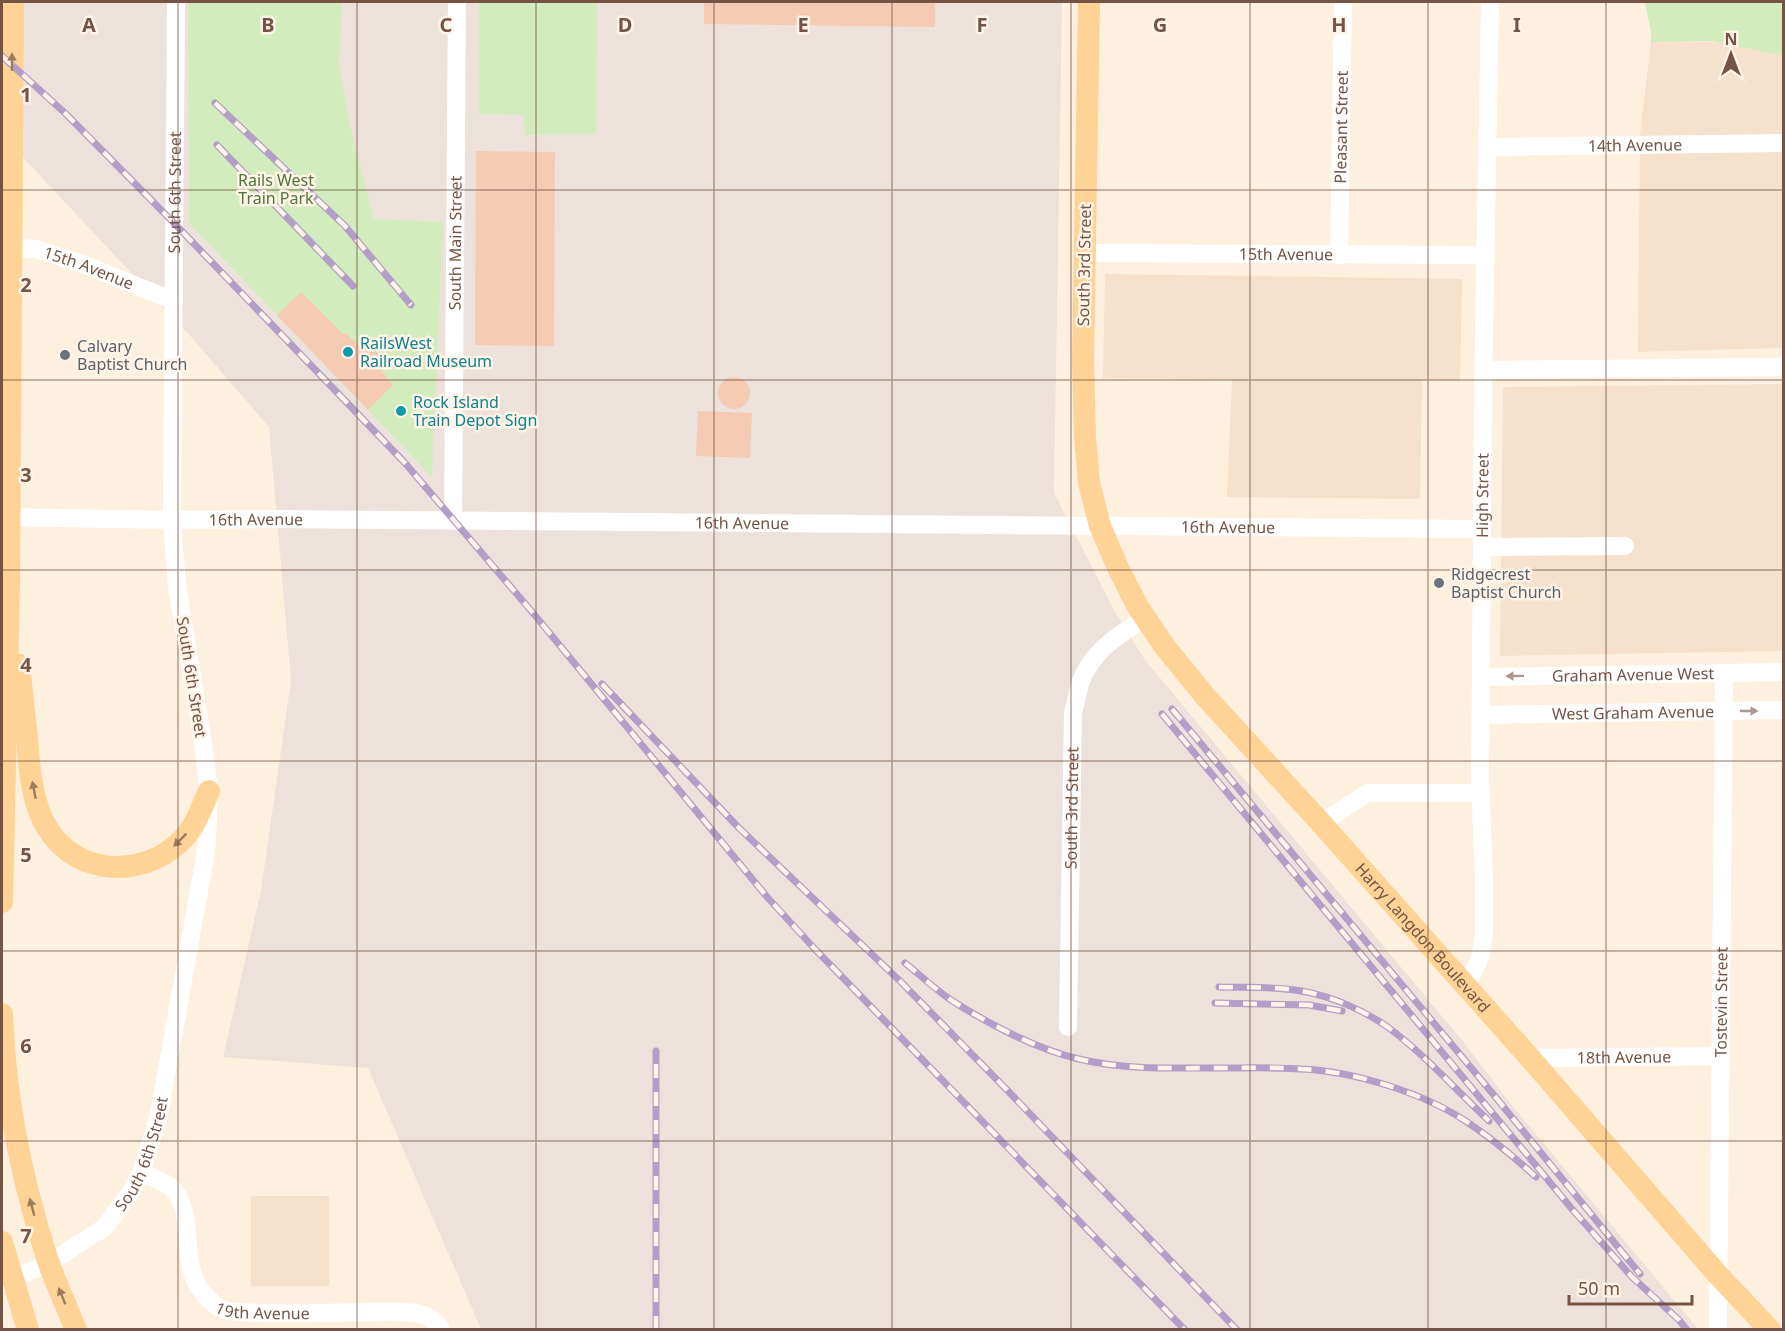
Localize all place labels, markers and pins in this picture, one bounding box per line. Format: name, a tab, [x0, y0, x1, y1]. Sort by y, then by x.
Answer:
place label: RailsWest Railroad Museum	[360, 332, 492, 372]
place label: Calvary Baptist Church	[77, 335, 187, 375]
marker: RailsWest Railroad Museum	[341, 345, 355, 359]
marker: Calvary Baptist Church	[58, 348, 72, 362]
place label: Rock Island Train Depot Sign	[413, 391, 537, 431]
marker: Rock Island Train Depot Sign	[394, 404, 408, 418]
place label: Ridgecrest Baptist Church	[1451, 563, 1561, 603]
marker: Ridgecrest Baptist Church	[1432, 576, 1446, 590]

